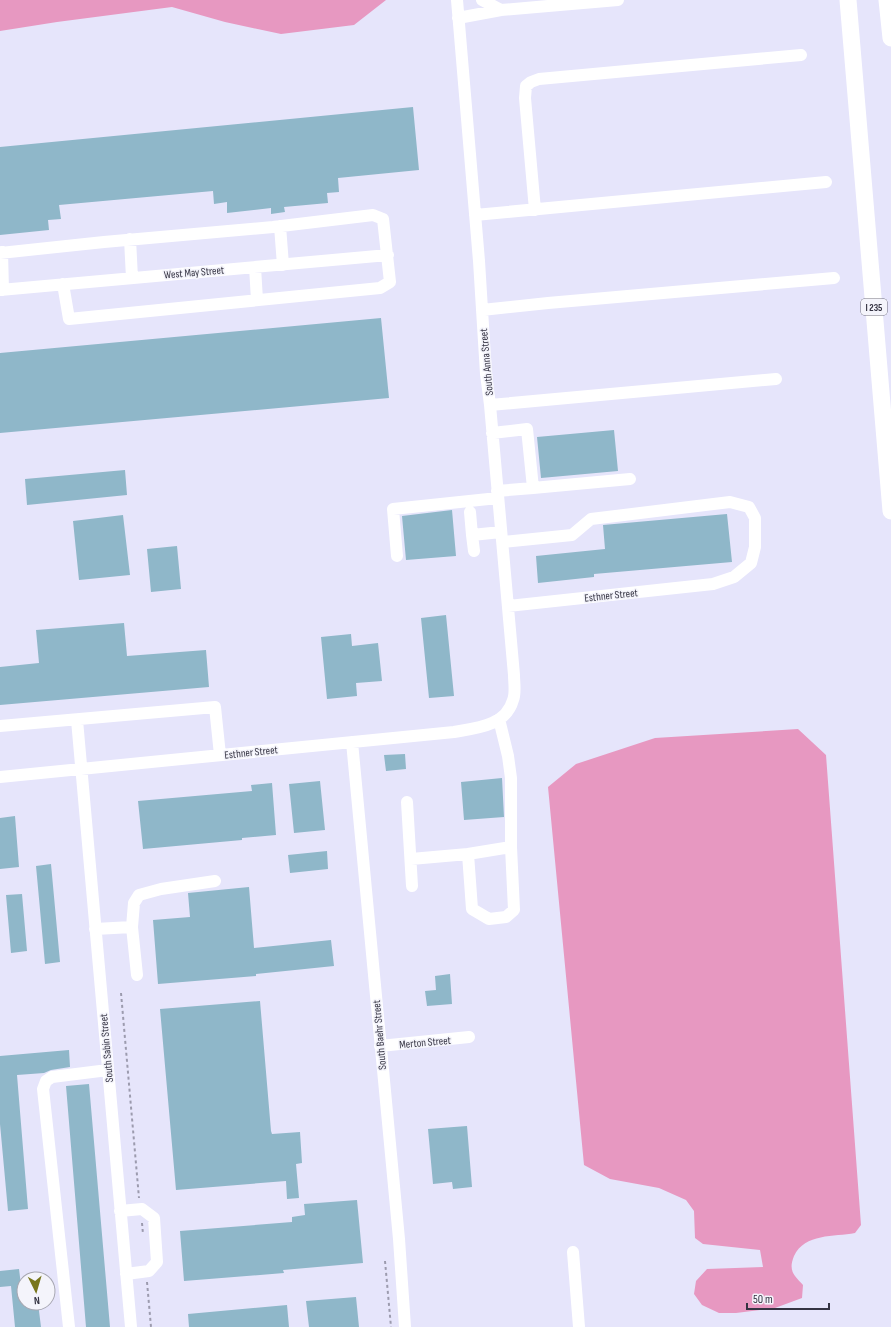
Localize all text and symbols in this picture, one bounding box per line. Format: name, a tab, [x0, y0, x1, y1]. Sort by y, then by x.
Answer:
street label: West May Street	[163, 263, 225, 282]
road number: I 235	[861, 299, 887, 315]
street label: South Anna Street	[477, 327, 496, 396]
street label: Esthner Street	[584, 586, 639, 605]
street label: Esthner Street	[224, 743, 279, 762]
street label: South Baehr Street	[370, 999, 389, 1070]
street label: South Sabin Street	[97, 1012, 116, 1083]
street label: Merton Street	[399, 1034, 452, 1051]
north arrow	[16, 1271, 56, 1311]
scale bar	[747, 1285, 829, 1311]
text: 50 m	[753, 1292, 773, 1307]
text: N	[33, 1294, 40, 1307]

